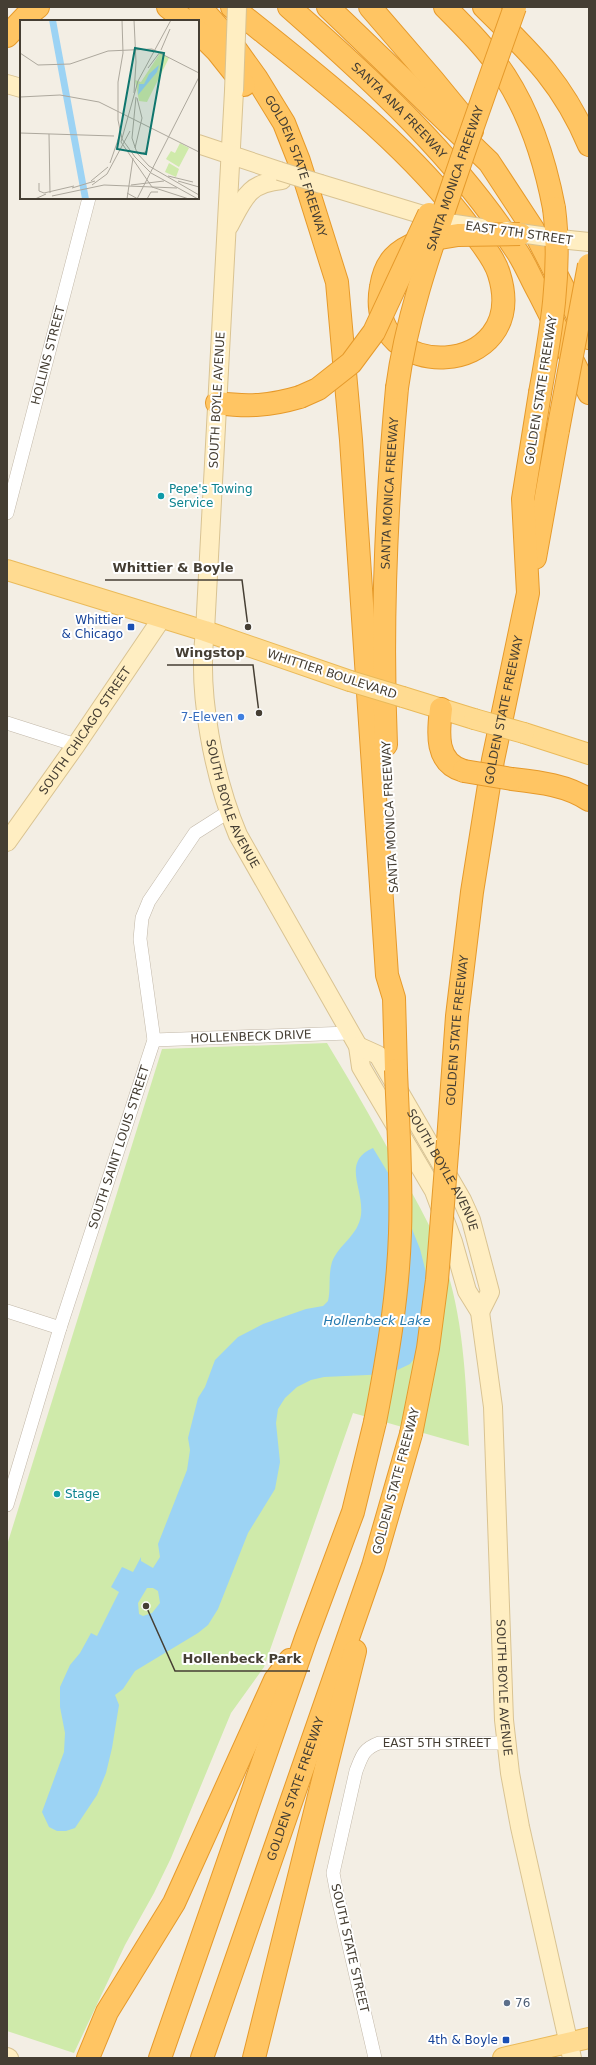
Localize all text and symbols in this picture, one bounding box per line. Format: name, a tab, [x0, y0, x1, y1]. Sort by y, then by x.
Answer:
inset map	[20, 20, 199, 199]
street label: SANTA ANA FREEWAY	[349, 60, 450, 162]
street label: GOLDEN STATE FREEWAY	[262, 93, 330, 239]
street label: SANTA MONICA FREEWAY	[424, 103, 487, 253]
street label: EAST 7TH STREET	[464, 219, 574, 248]
street label: HOLLINS STREET	[28, 304, 68, 406]
street label: GOLDEN STATE FREEWAY	[522, 314, 560, 466]
street label: SOUTH BOYLE AVENUE	[206, 331, 228, 469]
street label: SANTA MONICA FREEWAY	[378, 416, 401, 570]
place label: Pepe's Towing Service	[169, 482, 253, 510]
marker: Pepe's Towing Service	[156, 491, 166, 501]
callout: Whittier & Boyle	[105, 555, 242, 580]
text: Whittier & Boyle	[112, 560, 234, 575]
place label: Whittier & Chicago	[62, 613, 123, 641]
marker: Whittier & Chicago	[126, 622, 136, 632]
street label: GOLDEN STATE FREEWAY	[482, 634, 526, 785]
callout: Wingstop	[167, 640, 253, 665]
text: Wingstop	[175, 645, 245, 660]
street label: WHITTIER BOULEVARD	[265, 646, 399, 702]
street label: SOUTH CHICAGO STREET	[36, 664, 134, 797]
place label: 7-Eleven	[181, 710, 233, 724]
marker: 7-Eleven	[236, 712, 246, 722]
street label: SOUTH BOYLE AVENUE	[203, 738, 262, 871]
street label: SANTA MONICA FREEWAY	[379, 740, 401, 893]
street label: GOLDEN STATE FREEWAY	[444, 954, 471, 1106]
street label: HOLLENBECK DRIVE	[190, 1027, 312, 1046]
street label: SOUTH SAINT LOUIS STREET	[86, 1063, 152, 1231]
street label: SOUTH BOYLE AVENUE	[404, 1106, 481, 1232]
water label: Hollenbeck Lake	[324, 1313, 430, 1328]
street label: GOLDEN STATE FREEWAY	[370, 1405, 423, 1556]
place label: Stage	[65, 1487, 100, 1501]
marker: Stage	[52, 1489, 62, 1499]
street label: SOUTH BOYLE AVENUE	[493, 1619, 515, 1757]
callout: Hollenbeck Park	[175, 1646, 310, 1671]
text: Hollenbeck Park	[183, 1651, 302, 1666]
street label: GOLDEN STATE FREEWAY	[264, 1714, 327, 1863]
street label: EAST 5TH STREET	[383, 1736, 492, 1750]
street label: SOUTH STATE STREET	[328, 1882, 372, 2014]
place label: 76	[515, 1996, 530, 2010]
marker: 76	[502, 1998, 512, 2008]
place label: 4th & Boyle	[428, 2033, 498, 2047]
marker: 4th & Boyle	[501, 2035, 511, 2045]

